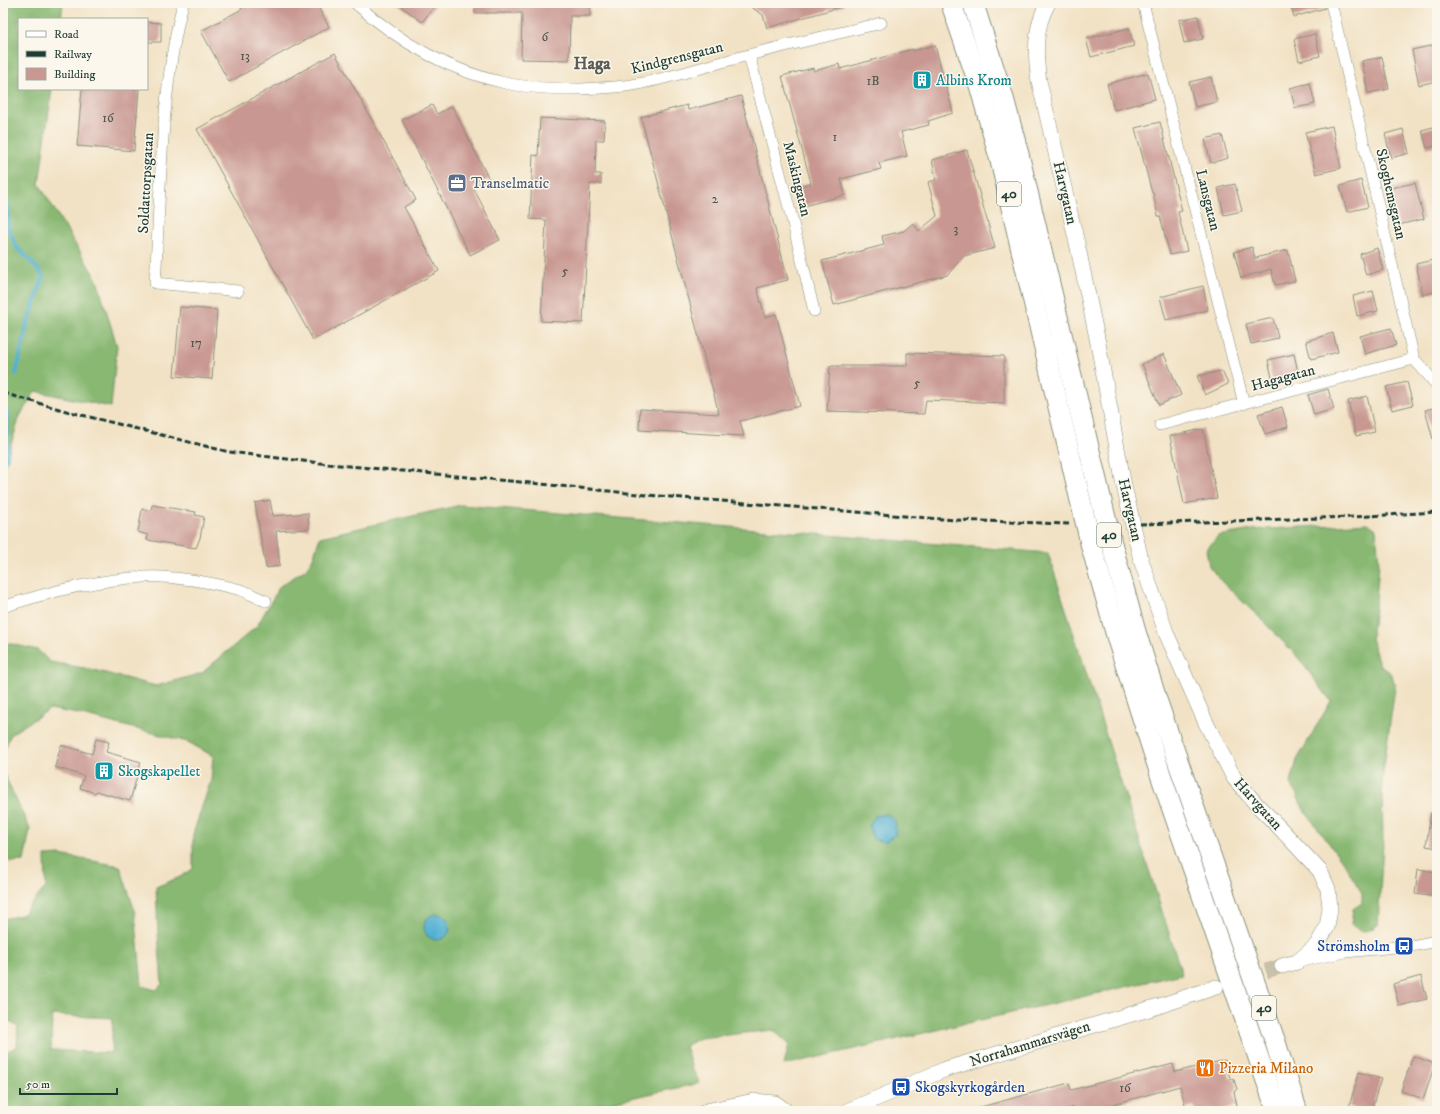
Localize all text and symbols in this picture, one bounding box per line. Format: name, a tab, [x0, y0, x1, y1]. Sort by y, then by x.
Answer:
legend	[18, 18, 148, 90]
text: Road	[54, 27, 79, 42]
house number: 6	[542, 29, 550, 45]
street label: Kindgrensgatan	[629, 37, 725, 79]
text: Railway	[54, 47, 92, 62]
house number: 13	[240, 48, 250, 64]
district label: Haga	[574, 53, 611, 75]
text: Building	[54, 67, 95, 82]
building icon: Albins Krom	[911, 69, 933, 91]
place label: Albins Krom	[936, 71, 1012, 90]
house number: 1B	[867, 73, 880, 89]
house number: 16	[102, 110, 115, 126]
house number: 1	[833, 129, 838, 145]
street label: Soldattorpsgatan	[134, 132, 158, 234]
street label: Maskingatan	[778, 139, 816, 219]
street label: Skoghemsgatan	[1371, 147, 1411, 241]
street label: Harvgatan	[1049, 160, 1081, 226]
street label: Lansgatan	[1191, 167, 1225, 233]
office icon: Transelmatic	[446, 172, 468, 194]
place label: Transelmatic	[471, 174, 550, 193]
road number: 40	[997, 182, 1021, 206]
house number: 2	[712, 191, 719, 207]
house number: 3	[954, 221, 959, 237]
house number: 5	[562, 263, 569, 279]
house number: 17	[190, 335, 202, 351]
street label: Hagagatan	[1249, 360, 1317, 396]
house number: 5	[914, 375, 921, 391]
street label: Harvgatan	[1114, 477, 1146, 543]
road number: 40	[1097, 523, 1121, 547]
building icon: Skogskapellet	[93, 760, 115, 782]
place label: Skogskapellet	[118, 762, 200, 781]
street label: Harvgatan	[1230, 774, 1287, 834]
bus stop icon: Strömsholm	[1393, 935, 1415, 957]
place label: Strömsholm	[1317, 937, 1390, 956]
road number: 40	[1252, 996, 1276, 1020]
street label: Norrahammarsvägen	[968, 1017, 1093, 1071]
restaurant icon: Pizzeria Milano	[1194, 1057, 1216, 1079]
place label: Pizzeria Milano	[1219, 1059, 1313, 1078]
scale bar	[20, 1070, 117, 1096]
bus stop icon: Skogskyrkogården	[890, 1076, 912, 1098]
text: 50 m	[26, 1077, 50, 1092]
place label: Skogskyrkogården	[915, 1078, 1025, 1097]
house number: 16	[1119, 1080, 1132, 1096]

